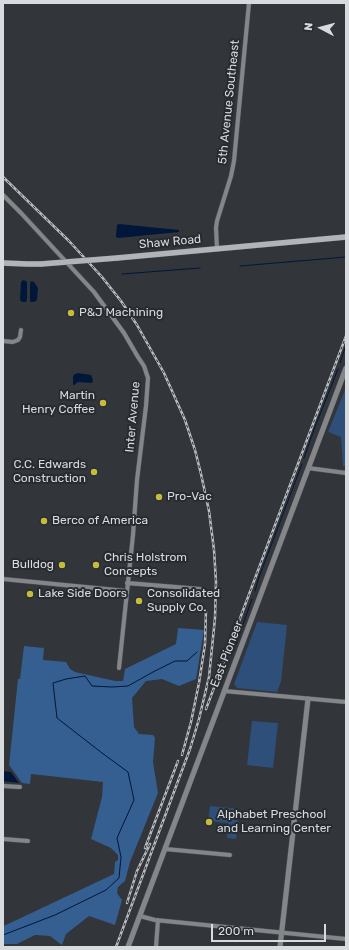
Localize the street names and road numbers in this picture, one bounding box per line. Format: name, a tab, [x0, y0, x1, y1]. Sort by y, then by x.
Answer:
street label: 5th Avenue Southeast	[215, 39, 243, 165]
street label: Shaw Road	[138, 232, 202, 252]
street label: Inter Avenue	[123, 381, 143, 453]
street label: East Pioneer	[208, 619, 246, 689]

